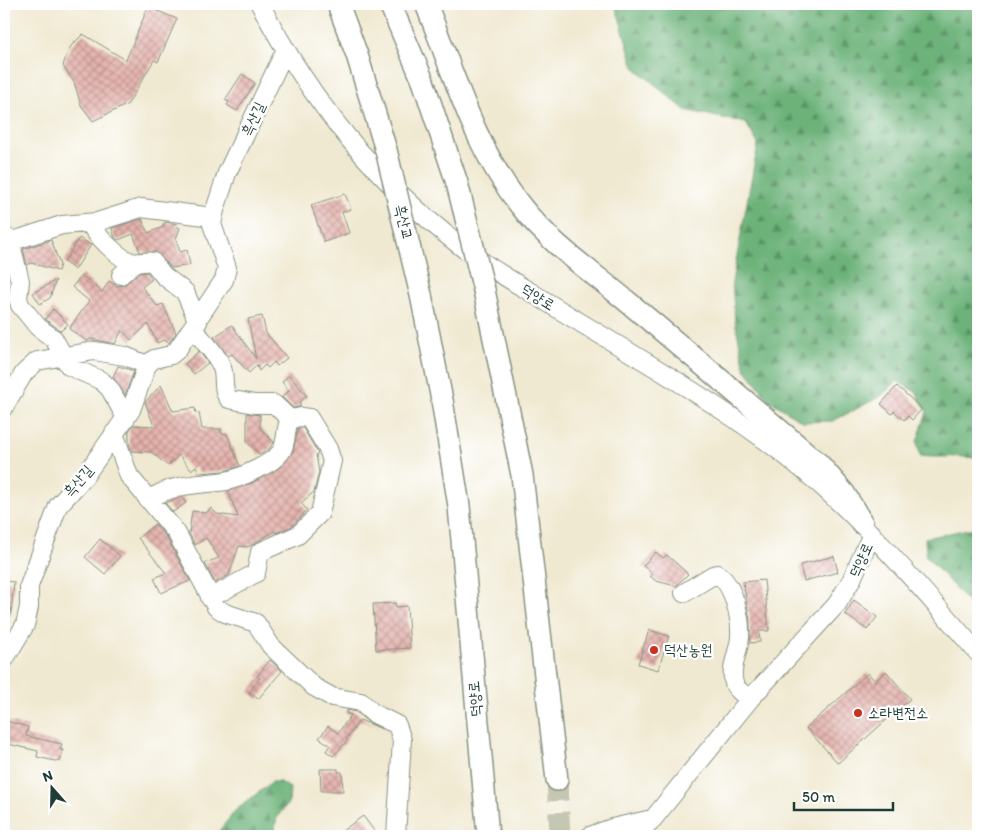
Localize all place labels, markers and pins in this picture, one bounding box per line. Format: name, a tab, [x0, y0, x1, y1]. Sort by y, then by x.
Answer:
place label: 덕산농원	[664, 641, 712, 659]
marker: 덕산농원	[648, 644, 660, 656]
place label: 소라변전소	[868, 704, 928, 722]
marker: 소라변전소	[852, 707, 864, 719]

